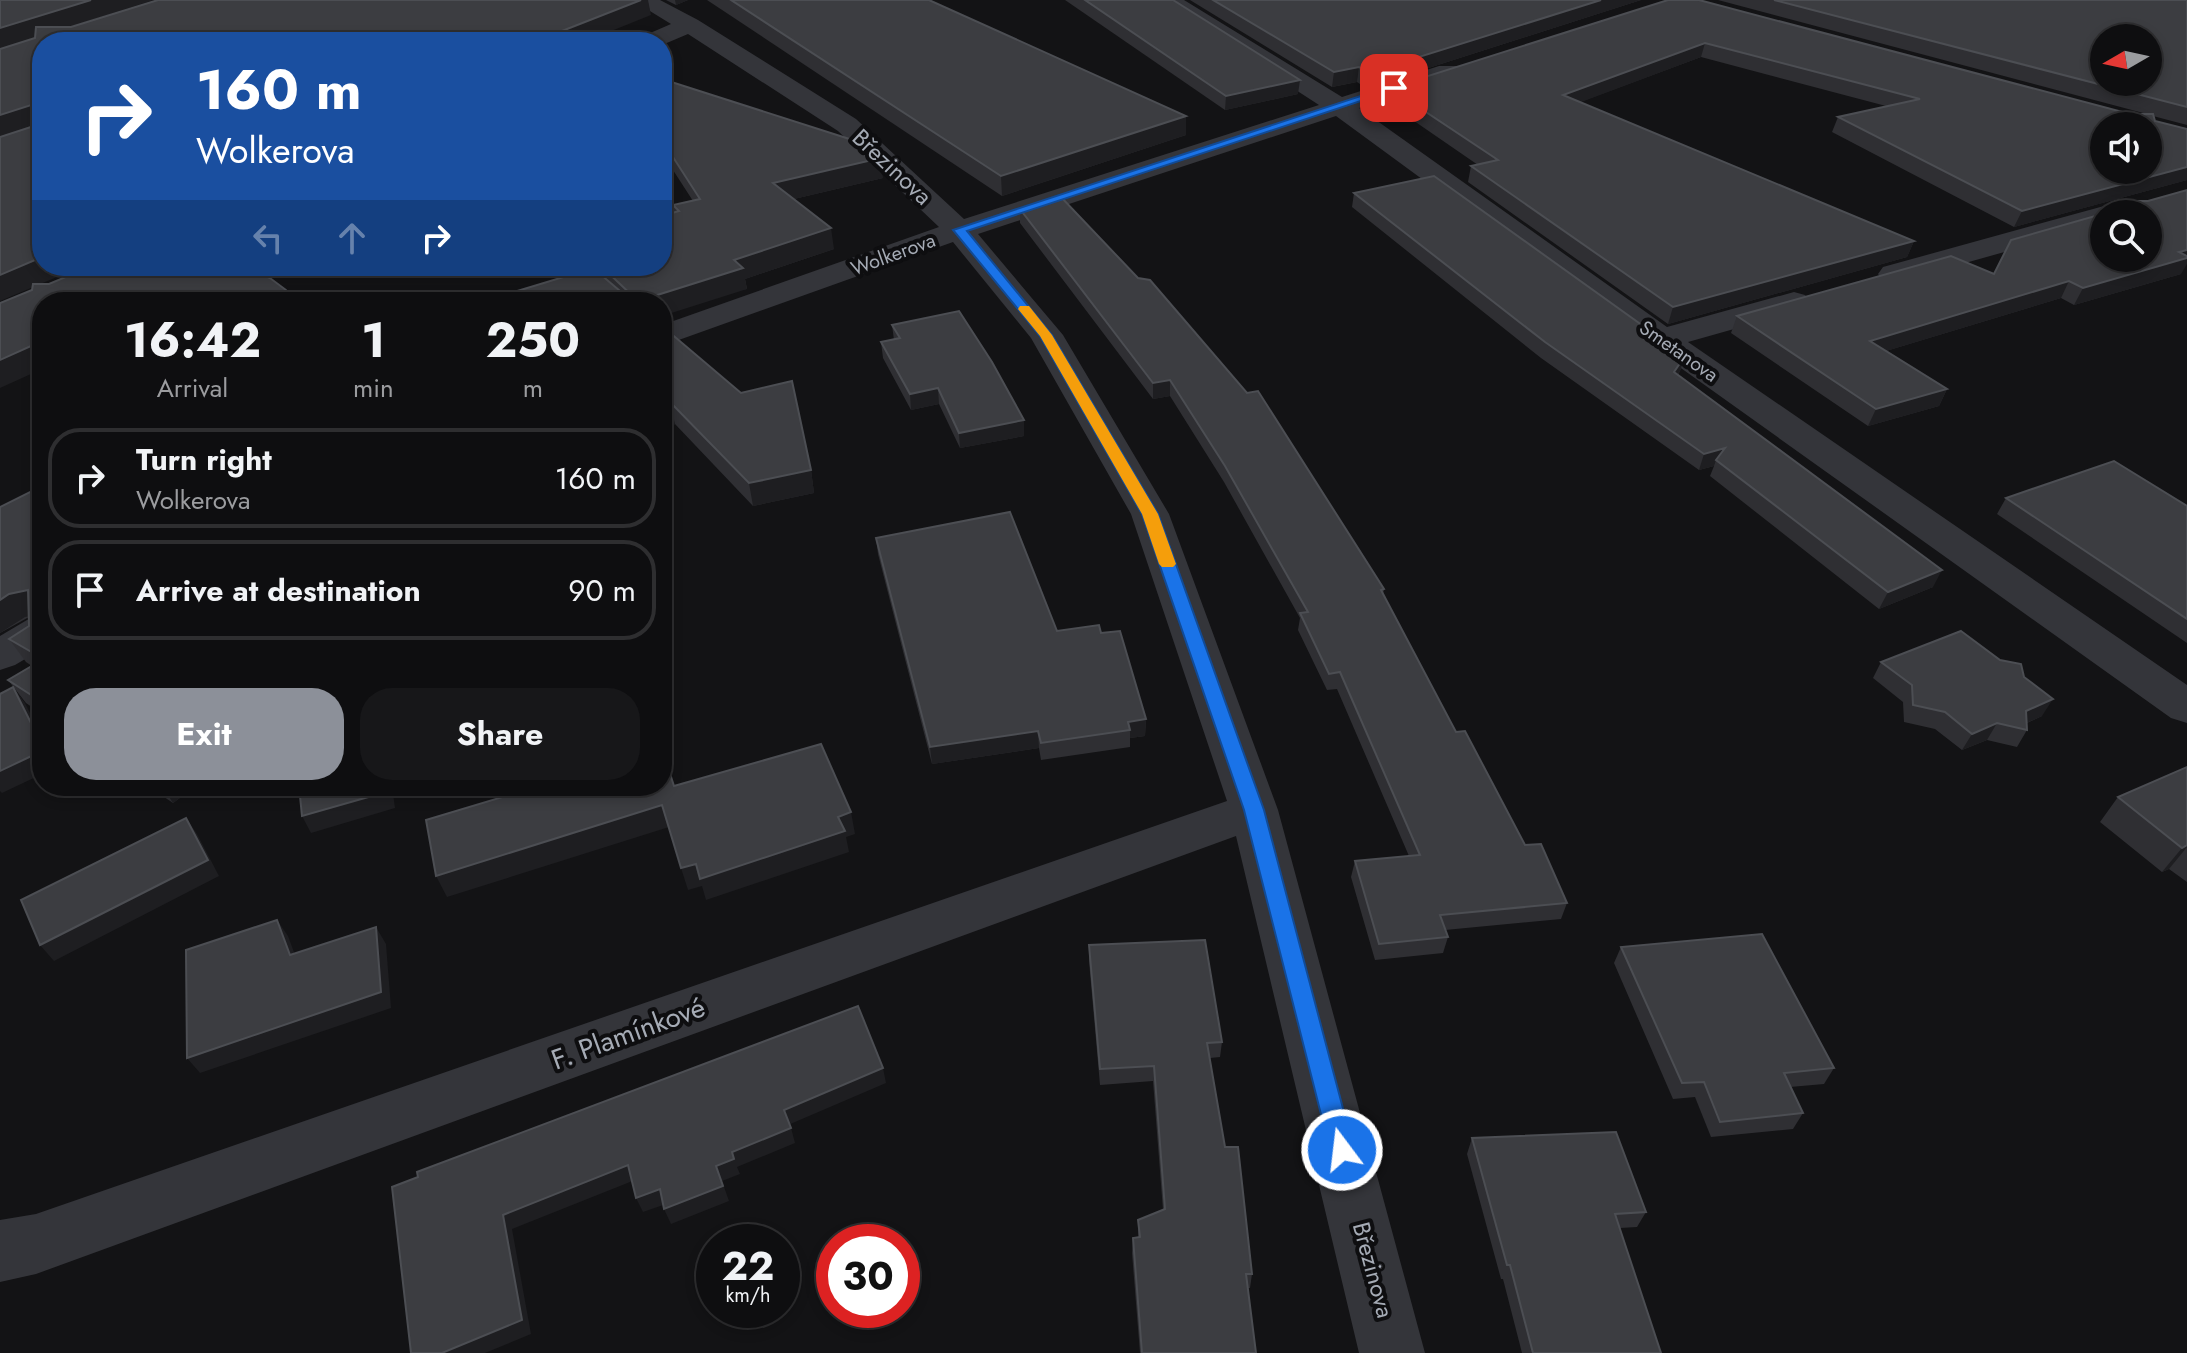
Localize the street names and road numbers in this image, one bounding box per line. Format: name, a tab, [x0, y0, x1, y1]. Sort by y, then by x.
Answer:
street label: Březinova	[845, 120, 940, 213]
street label: Wolkerova	[847, 226, 940, 283]
street label: Smetanova	[1633, 313, 1724, 389]
street label: F. Plamínkové	[546, 987, 711, 1080]
street label: Březinova	[1344, 1218, 1403, 1322]

